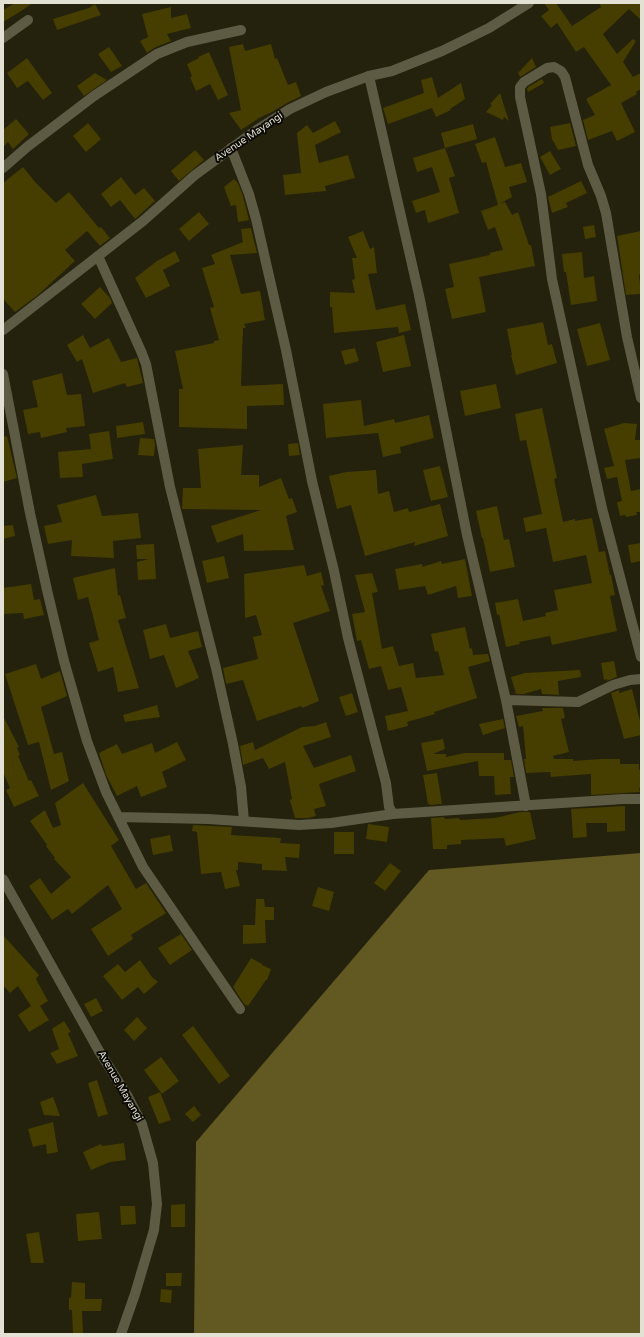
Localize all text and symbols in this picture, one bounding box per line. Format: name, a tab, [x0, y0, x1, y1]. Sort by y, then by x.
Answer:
street label: Avenue Mayangi	[213, 110, 285, 164]
street label: Avenue Mayangi	[95, 1049, 145, 1123]

